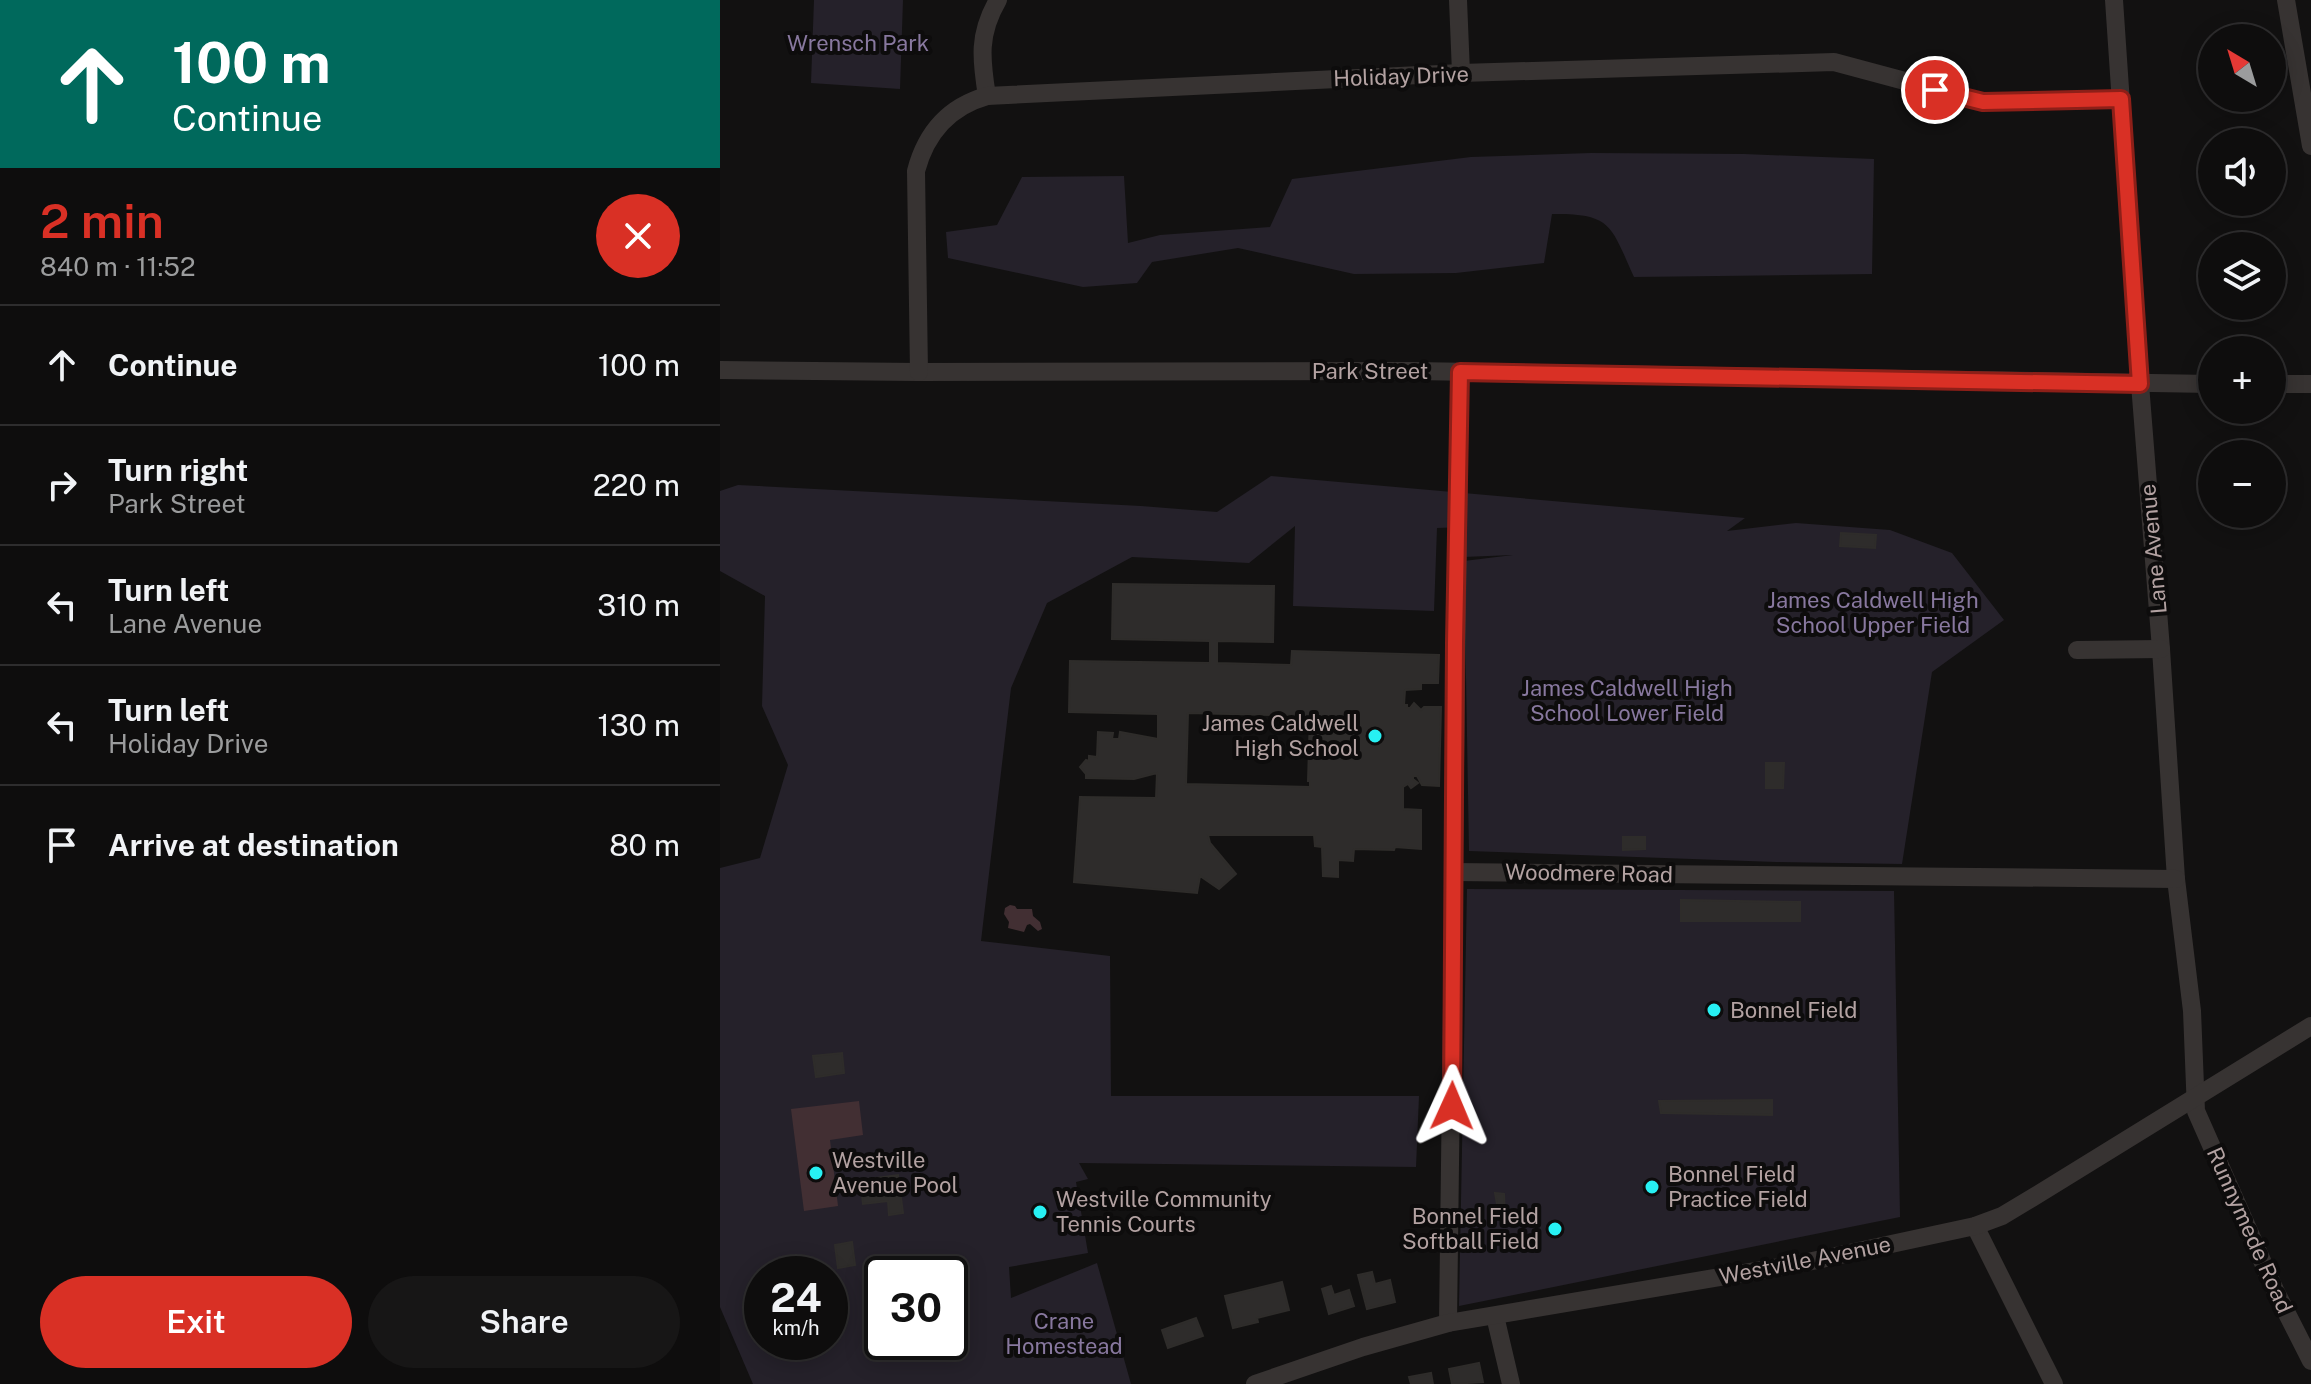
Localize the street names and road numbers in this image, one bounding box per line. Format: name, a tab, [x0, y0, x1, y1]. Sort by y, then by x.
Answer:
street label: Holiday Drive	[1333, 61, 1469, 91]
street label: Park Street	[1312, 358, 1428, 384]
street label: Lane Avenue	[2134, 483, 2172, 615]
street label: Woodmere Road	[1505, 859, 1673, 887]
street label: Runnymede Road	[2202, 1143, 2298, 1317]
street label: Westville Avenue	[1717, 1231, 1893, 1289]

